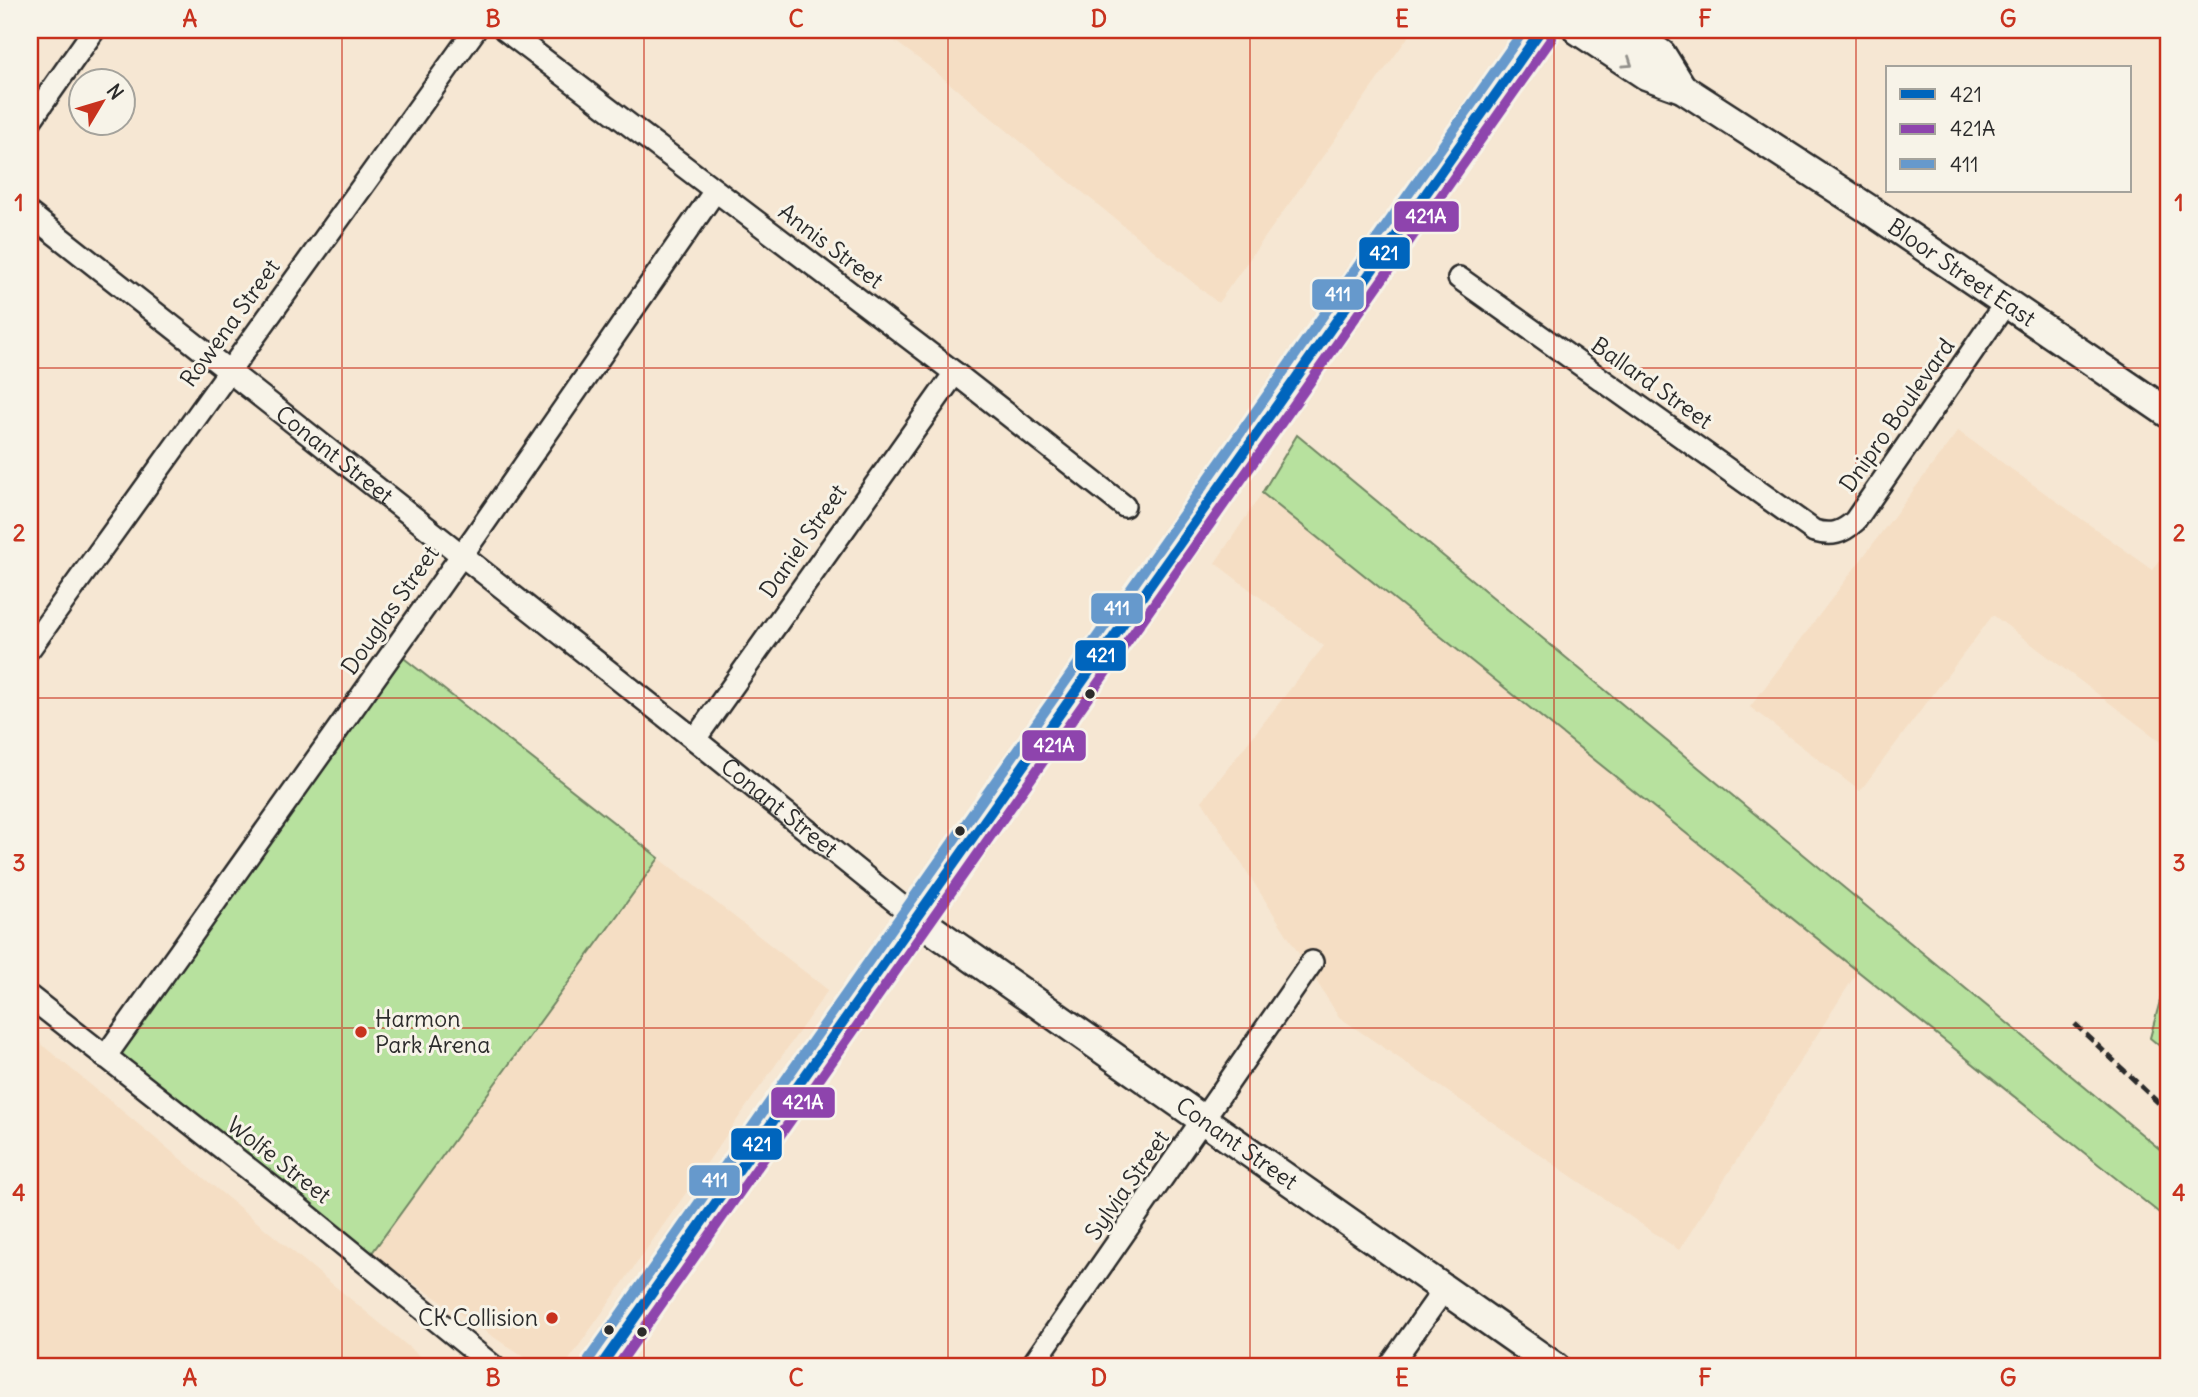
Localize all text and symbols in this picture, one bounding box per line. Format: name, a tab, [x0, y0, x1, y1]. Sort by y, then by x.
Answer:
text: A	[183, 4, 198, 33]
text: B	[485, 4, 501, 33]
text: C	[788, 4, 804, 33]
text: D	[1091, 4, 1107, 33]
text: E	[1395, 4, 1409, 33]
text: F	[1698, 4, 1712, 33]
text: G	[2000, 4, 2016, 33]
one-way arrow	[1620, 55, 1633, 67]
north arrow	[66, 66, 136, 136]
legend	[1886, 66, 2132, 192]
text: N	[102, 79, 129, 104]
text: 421	[1950, 81, 1982, 108]
text: 421A	[1950, 115, 1995, 142]
text: 411	[1950, 151, 1979, 178]
text: 1	[14, 188, 24, 217]
text: 1	[2174, 188, 2184, 217]
street label: Annis Street	[773, 197, 890, 295]
line badge: 421A	[1393, 200, 1460, 233]
text: 421A	[1405, 204, 1447, 228]
street label: Bloor Street East	[1883, 212, 2042, 333]
line badge: 421	[1358, 236, 1411, 270]
text: 421	[1370, 241, 1398, 265]
street label: Rowena Street	[173, 253, 286, 392]
line badge: 411	[1311, 278, 1365, 311]
text: 411	[1325, 282, 1351, 306]
street label: Ballard Street	[1586, 330, 1719, 435]
street label: Dnipro Boulevard	[1833, 332, 1960, 497]
street label: Conant Street	[270, 399, 400, 510]
street label: Daniel Street	[753, 478, 853, 603]
text: 2	[13, 518, 26, 547]
text: 2	[2173, 518, 2186, 547]
street label: Douglas Street	[334, 539, 445, 680]
line badge: 411	[1090, 592, 1144, 625]
text: 411	[1104, 596, 1130, 620]
line badge: 421	[1074, 639, 1127, 672]
text: 421	[1087, 643, 1115, 667]
unlabelled marker	[1083, 687, 1097, 701]
line badge: 421A	[1021, 729, 1087, 762]
text: 421A	[1033, 733, 1075, 757]
street label: Conant Street	[715, 751, 844, 863]
unlabelled marker	[953, 824, 967, 838]
text: 3	[12, 848, 26, 877]
text: 3	[2172, 848, 2186, 877]
place label: Harmon Park Arena	[375, 1004, 490, 1059]
marker: Harmon Park Arena	[353, 1024, 369, 1040]
line badge: 421A	[770, 1086, 836, 1119]
text: 421A	[782, 1090, 824, 1114]
street label: Conant Street	[1171, 1090, 1304, 1196]
street label: Wolfe Street	[221, 1110, 337, 1209]
street label: Sylvia Street	[1078, 1124, 1175, 1245]
line badge: 421	[730, 1127, 783, 1161]
text: 421	[743, 1132, 771, 1156]
line badge: 411	[688, 1164, 741, 1197]
text: 411	[702, 1168, 728, 1192]
text: 4	[12, 1178, 26, 1207]
text: 4	[2172, 1178, 2186, 1207]
place label: CK Collision	[418, 1303, 538, 1332]
marker: CK Collision	[544, 1310, 560, 1326]
unlabelled marker	[602, 1323, 616, 1337]
unlabelled marker	[635, 1325, 649, 1339]
text: A	[183, 1363, 198, 1392]
text: B	[485, 1363, 501, 1392]
text: C	[788, 1363, 804, 1392]
text: D	[1091, 1363, 1107, 1392]
text: E	[1395, 1363, 1409, 1392]
text: F	[1698, 1363, 1712, 1392]
text: G	[2000, 1363, 2016, 1392]

